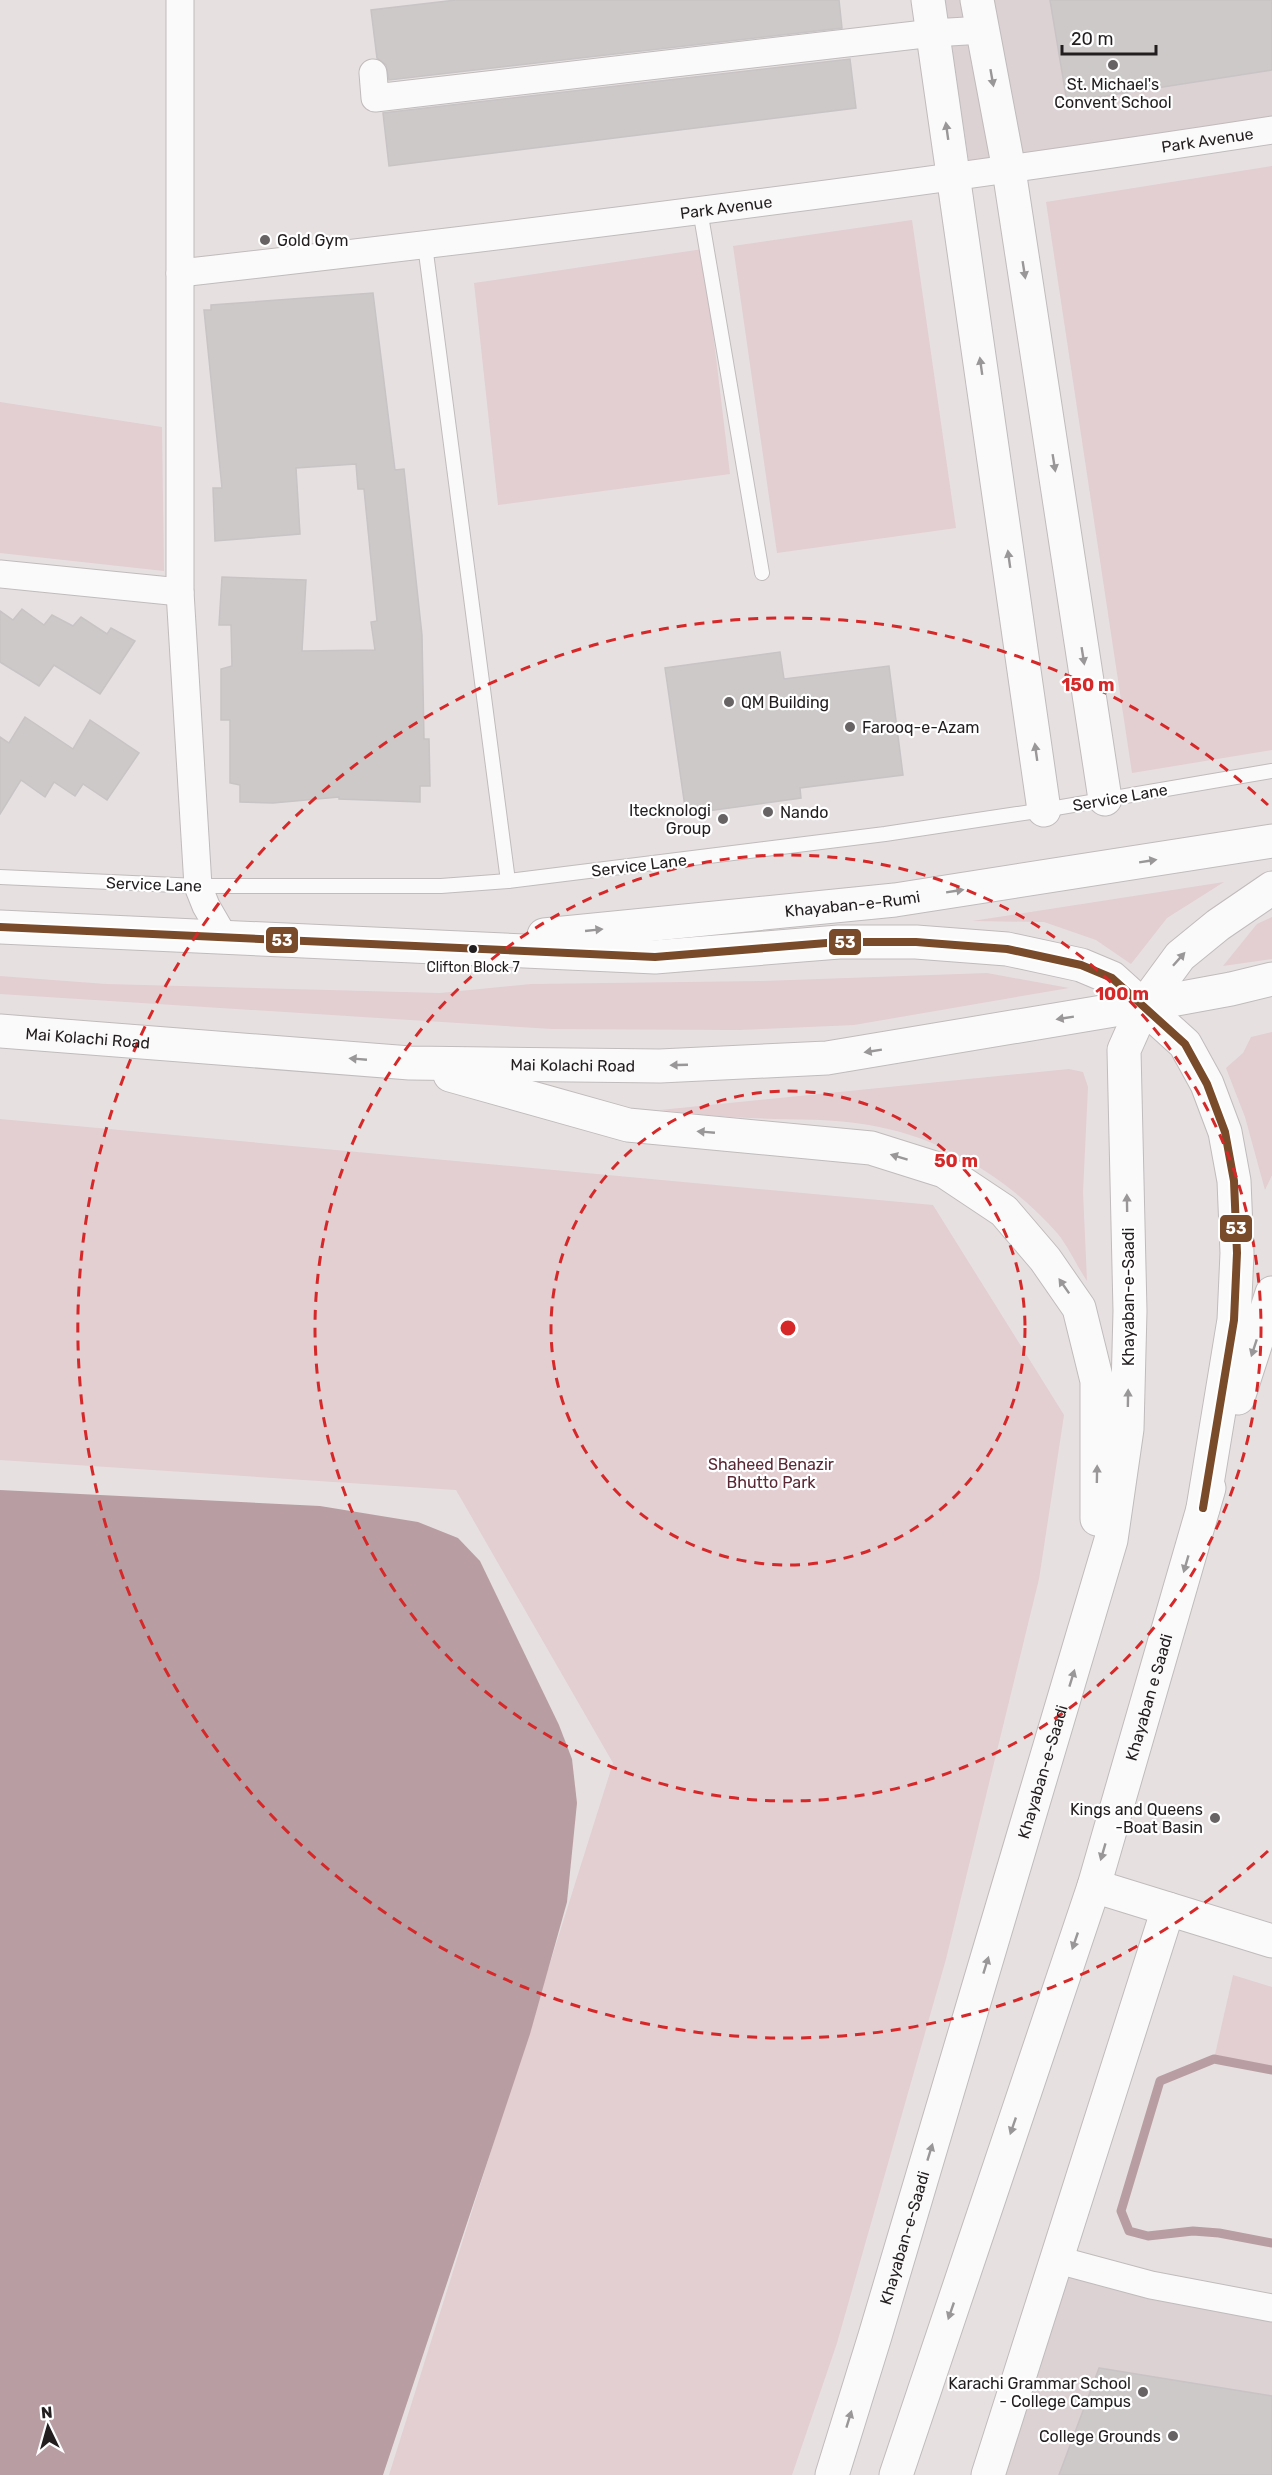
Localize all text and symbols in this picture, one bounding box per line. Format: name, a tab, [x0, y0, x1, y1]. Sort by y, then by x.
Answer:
scale bar	[1062, 18, 1156, 56]
text: 20 m	[1071, 28, 1113, 50]
marker: St. Michael's Convent School	[1106, 58, 1120, 72]
one-way arrow	[988, 69, 997, 88]
place label: St. Michael's Convent School	[1054, 75, 1172, 112]
one-way arrow	[943, 122, 952, 141]
street label: Park Avenue	[1160, 124, 1255, 157]
street label: Park Avenue	[679, 192, 773, 223]
place label: Gold Gym	[277, 231, 348, 250]
marker: Gold Gym	[258, 233, 272, 247]
one-way arrow	[1020, 261, 1029, 280]
one-way arrow	[976, 356, 985, 375]
one-way arrow	[1049, 454, 1058, 473]
one-way arrow	[1004, 549, 1013, 568]
one-way arrow	[1079, 647, 1088, 666]
text: 150 m	[1061, 674, 1115, 696]
place label: QM Building	[741, 693, 829, 712]
marker: QM Building	[722, 695, 736, 709]
place label: Farooq-e-Azam	[862, 718, 980, 737]
marker: Farooq-e-Azam	[843, 720, 857, 734]
one-way arrow	[1032, 742, 1041, 761]
street label: Service Lane	[1071, 780, 1169, 815]
place label: Itecknologi Group	[629, 801, 711, 838]
place label: Nando	[780, 803, 828, 822]
marker: Nando	[761, 805, 775, 819]
marker: Itecknologi Group	[716, 812, 730, 826]
street label: Service Lane	[590, 850, 688, 881]
one-way arrow	[1138, 856, 1157, 865]
street label: Service Lane	[106, 873, 202, 896]
one-way arrow	[946, 886, 965, 895]
street label: Khayaban-e-Rumi	[784, 887, 922, 921]
one-way arrow	[585, 925, 604, 935]
line badge: 53	[265, 926, 299, 954]
line badge: 53	[828, 928, 862, 956]
text: 53	[272, 931, 292, 950]
text: 53	[835, 933, 855, 952]
marker: Clifton Block 7	[467, 943, 479, 955]
one-way arrow	[1172, 952, 1185, 967]
place label: Clifton Block 7	[426, 959, 520, 976]
text: 100 m	[1095, 983, 1149, 1005]
one-way arrow	[1056, 1014, 1075, 1023]
street label: Mai Kolachi Road	[25, 1024, 151, 1053]
one-way arrow	[863, 1046, 882, 1055]
one-way arrow	[348, 1054, 367, 1064]
street label: Mai Kolachi Road	[510, 1055, 635, 1076]
one-way arrow	[669, 1060, 688, 1069]
one-way arrow	[696, 1127, 715, 1137]
text: 50 m	[934, 1150, 978, 1172]
one-way arrow	[890, 1151, 908, 1161]
one-way arrow	[1122, 1194, 1132, 1213]
line badge: 53	[1219, 1214, 1253, 1243]
text: 53	[1226, 1219, 1246, 1238]
street label: Khayaban-e-Saadi	[1119, 1228, 1138, 1366]
one-way arrow	[1058, 1279, 1070, 1295]
centre of rings	[778, 1318, 798, 1338]
one-way arrow	[1249, 1339, 1258, 1357]
one-way arrow	[1123, 1389, 1133, 1408]
park label: Shaheed Benazir Bhutto Park	[708, 1455, 834, 1492]
one-way arrow	[1093, 1465, 1102, 1484]
one-way arrow	[1181, 1555, 1190, 1573]
street label: Khayaban e Saadi	[1122, 1632, 1176, 1763]
one-way arrow	[1068, 1669, 1077, 1687]
street label: Khayaban-e-Saadi	[1014, 1703, 1072, 1841]
place label: Kings and Queens -Boat Basin	[1070, 1800, 1203, 1837]
marker: Kings and Queens -Boat Basin	[1208, 1811, 1222, 1825]
one-way arrow	[1098, 1843, 1108, 1862]
one-way arrow	[1070, 1932, 1080, 1950]
one-way arrow	[982, 1956, 991, 1974]
one-way arrow	[1008, 2117, 1017, 2135]
one-way arrow	[926, 2143, 935, 2161]
street label: Khayaban-e-Saadi	[876, 2169, 933, 2307]
one-way arrow	[946, 2302, 955, 2320]
place label: Karachi Grammar School - College Campus	[948, 2374, 1131, 2411]
marker: Karachi Grammar School - College Campus	[1136, 2385, 1150, 2399]
north arrow	[18, 2397, 78, 2457]
text: N	[40, 2403, 53, 2423]
one-way arrow	[845, 2410, 855, 2428]
place label: College Grounds	[1039, 2427, 1161, 2446]
marker: College Grounds	[1166, 2429, 1180, 2443]

